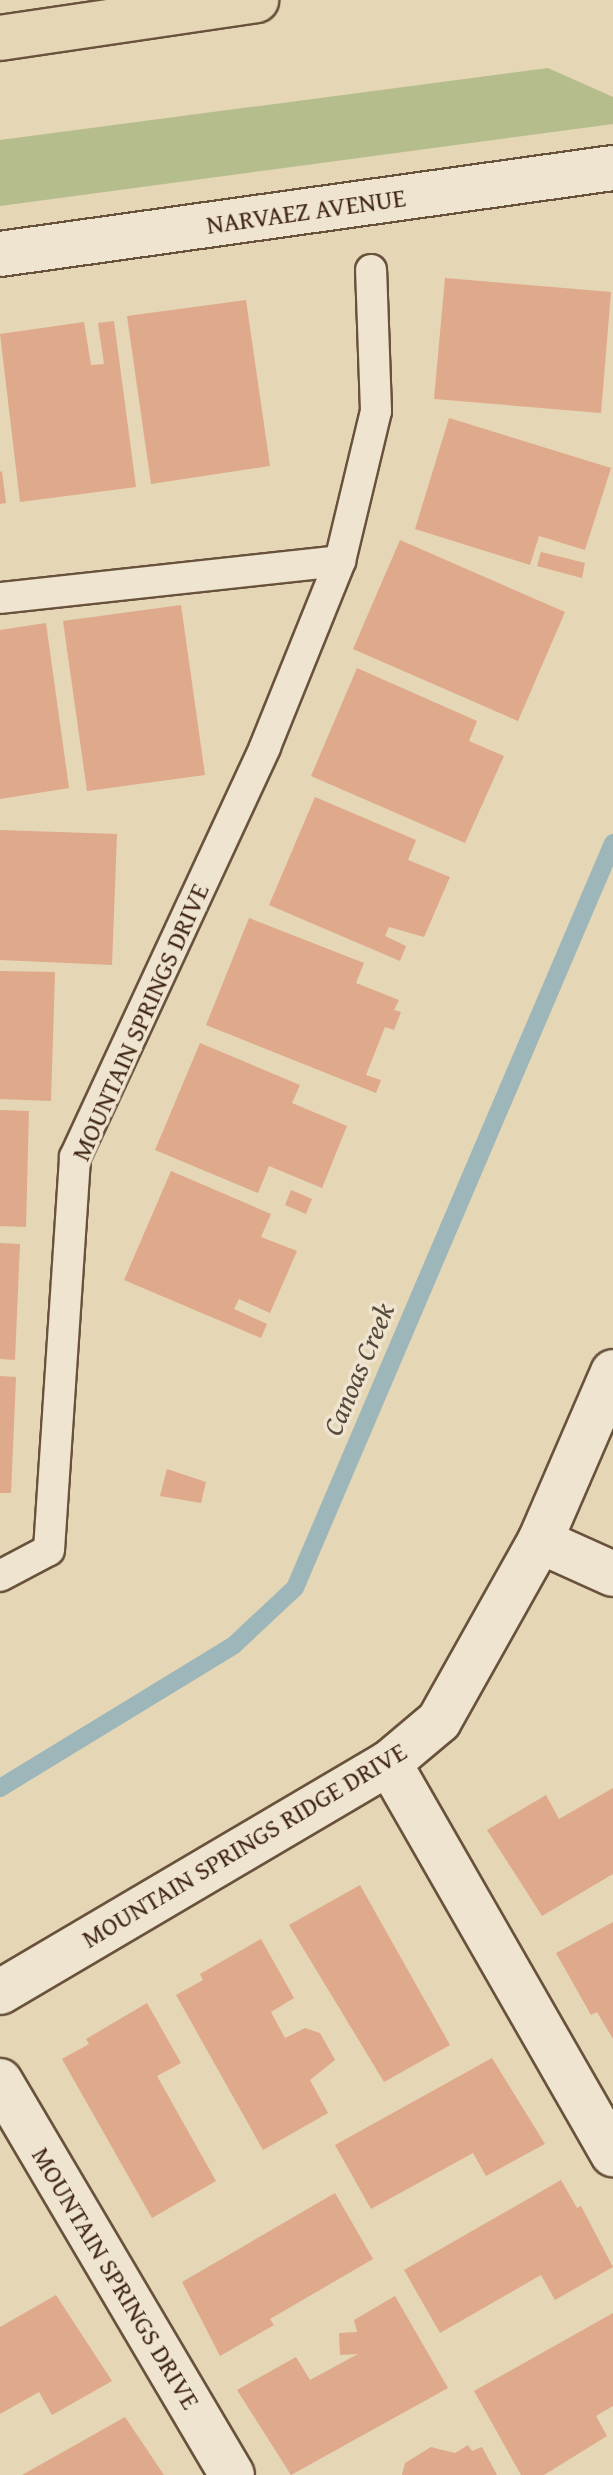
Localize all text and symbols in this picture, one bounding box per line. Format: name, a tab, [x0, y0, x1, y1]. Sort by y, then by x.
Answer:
street label: NARVAEZ AVENUE	[204, 182, 408, 240]
street label: MOUNTAIN SPRINGS DRIVE	[65, 879, 215, 1165]
water label: Canoas Creek	[315, 1298, 401, 1440]
street label: MOUNTAIN SPRINGS RIDGE DRIVE	[76, 1736, 412, 1954]
street label: MOUNTAIN SPRINGS DRIVE	[25, 2141, 207, 2415]

